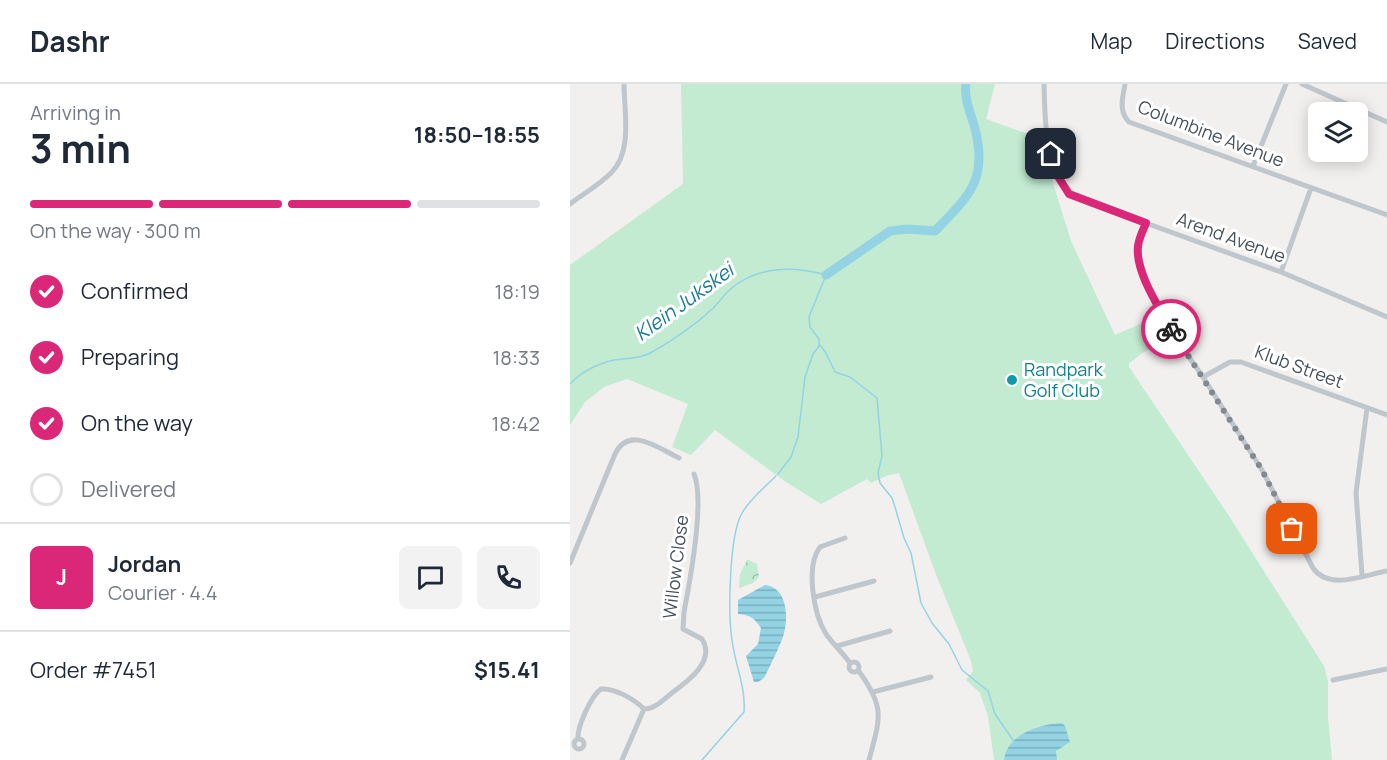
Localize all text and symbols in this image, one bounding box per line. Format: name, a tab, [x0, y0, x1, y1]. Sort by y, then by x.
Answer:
text: Dashr	[30, 22, 110, 60]
text: Map	[1091, 27, 1132, 55]
text: Directions	[1165, 27, 1265, 55]
text: Saved	[1298, 27, 1357, 55]
street label: Columbine Avenue	[1135, 94, 1288, 172]
text: Arriving in	[30, 99, 121, 126]
map controls	[1308, 102, 1368, 162]
button: layers	[1308, 102, 1368, 162]
text: 18:50–18:55	[414, 120, 540, 150]
text: 3 min	[30, 121, 131, 175]
pin	[1025, 128, 1076, 179]
icon: home	[1034, 137, 1067, 170]
street label: Arend Avenue	[1173, 206, 1289, 268]
text: On the way · 300 m	[30, 217, 201, 244]
water label: Klein Jukskei	[629, 255, 741, 347]
icon: check	[30, 275, 63, 308]
text: Confirmed	[81, 276, 189, 306]
text: 18:19	[494, 278, 540, 305]
courier	[1141, 299, 1201, 359]
icon: bike	[1155, 313, 1188, 346]
street label: Klub Street	[1252, 339, 1347, 393]
icon: check	[30, 341, 63, 374]
text: Preparing	[81, 342, 179, 372]
text: 18:33	[492, 344, 540, 371]
place label: Randpark Golf Club	[1024, 357, 1104, 402]
marker: Randpark Golf Club	[1005, 373, 1019, 387]
icon: check	[30, 407, 63, 440]
text: On the way	[81, 408, 193, 438]
text: 18:42	[491, 410, 540, 437]
text: Delivered	[81, 474, 176, 504]
pin	[1266, 503, 1317, 554]
icon: bag	[1275, 512, 1308, 545]
street label: Willow Close	[657, 514, 693, 620]
button: chat	[399, 546, 462, 609]
button: phone	[477, 546, 540, 609]
text: Jordan	[108, 549, 181, 579]
text: J	[56, 562, 67, 592]
text: Courier · 4.4	[108, 579, 218, 606]
text: Order #7451	[30, 655, 157, 685]
text: $15.41	[474, 655, 540, 685]

